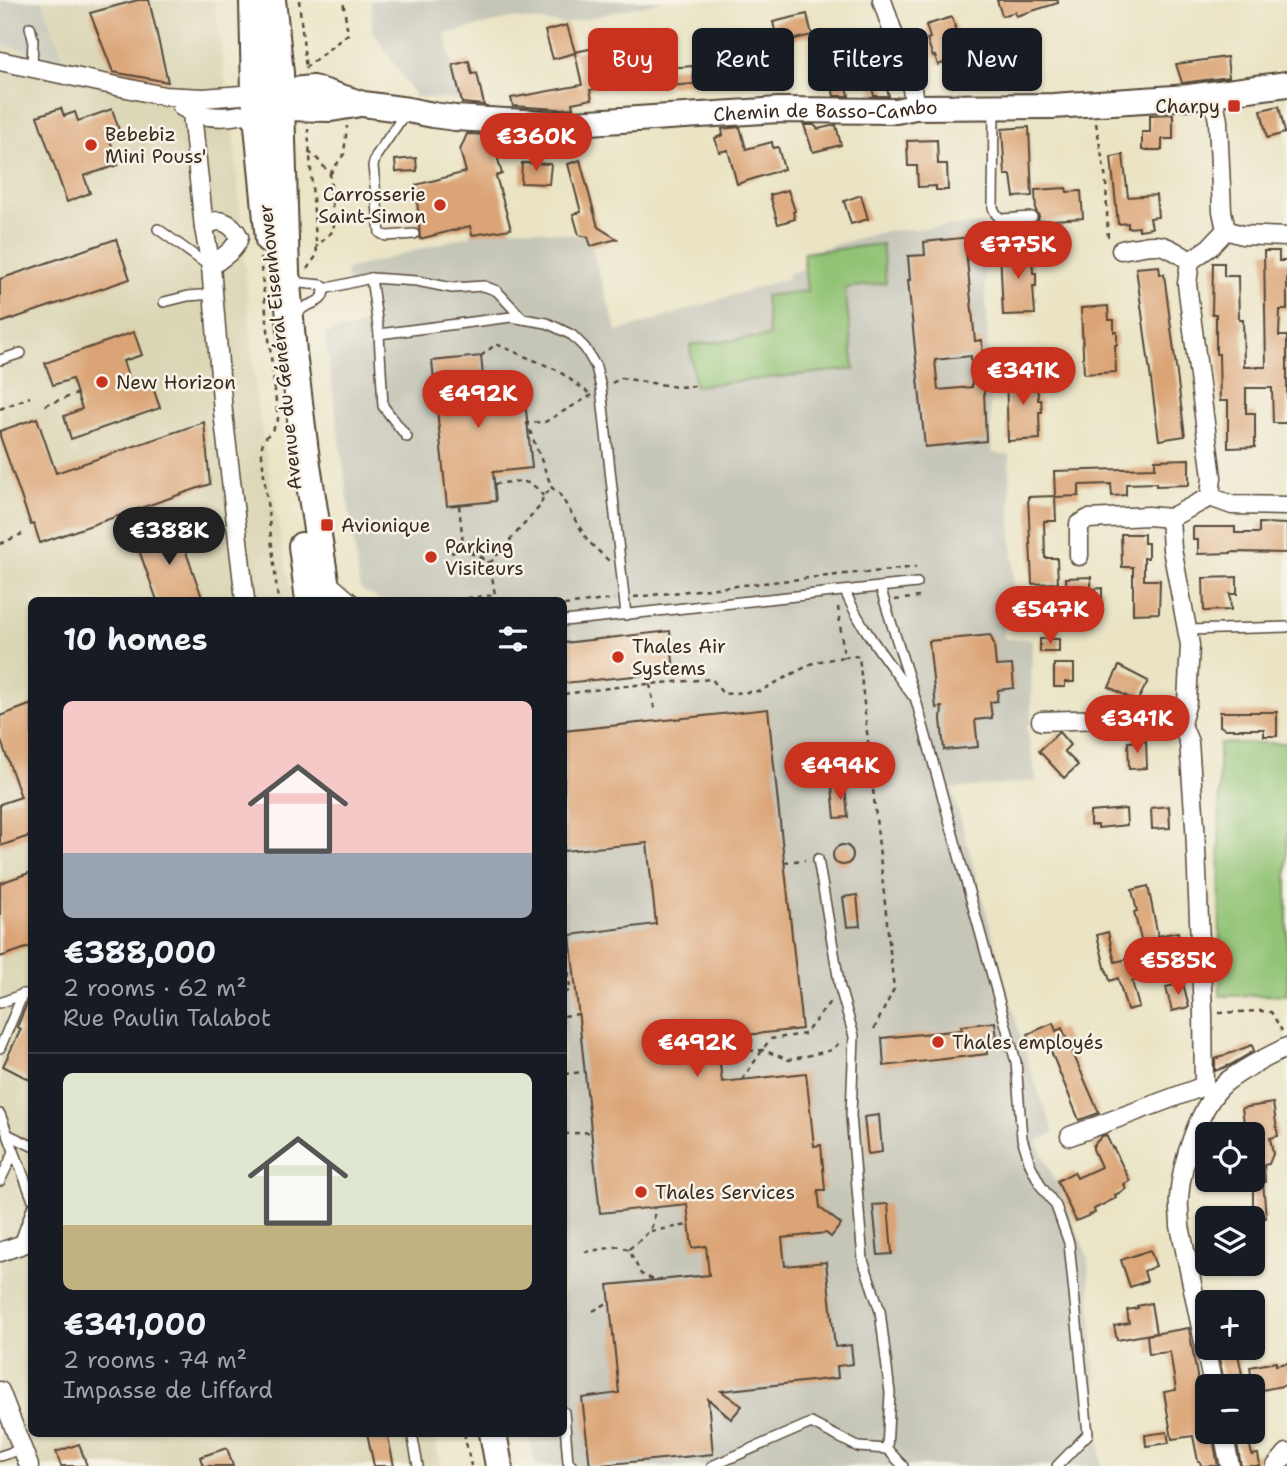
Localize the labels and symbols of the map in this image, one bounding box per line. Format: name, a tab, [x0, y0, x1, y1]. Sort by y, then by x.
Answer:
street label: Chemin de Basso-Cambo	[712, 94, 938, 127]
place label: Charpy	[1155, 94, 1220, 119]
marker: Charpy	[1226, 98, 1242, 114]
pin: €360K	[487, 114, 585, 173]
place label: Bebebiz Mini Pouss'	[105, 122, 207, 169]
marker: Bebebiz Mini Pouss'	[83, 137, 99, 153]
place label: Carrosserie Saint-Simon	[318, 182, 426, 229]
marker: Carrosserie Saint-Simon	[432, 197, 448, 213]
street label: Avenue du Général Eisenhower	[253, 203, 307, 491]
pin: €775K	[969, 222, 1067, 281]
pin: €341K	[974, 348, 1072, 407]
place label: New Horizon	[116, 370, 236, 395]
pin: €492K	[429, 370, 527, 430]
marker: New Horizon	[94, 374, 110, 390]
pin: €388K	[120, 508, 218, 567]
place label: Avionique	[341, 513, 430, 538]
marker: Avionique	[319, 517, 335, 533]
place label: Parking Visiteurs	[445, 534, 524, 581]
marker: Parking Visiteurs	[423, 549, 439, 565]
pin: €547K	[1001, 586, 1099, 646]
place label: Thales Air Systems	[632, 634, 726, 681]
marker: Thales Air Systems	[610, 649, 626, 665]
pin: €341K	[1088, 696, 1186, 755]
pin: €494K	[791, 742, 889, 802]
pin: €585K	[1129, 937, 1227, 997]
pin: €492K	[648, 1020, 746, 1079]
place label: Thales employés	[952, 1030, 1103, 1055]
marker: Thales employés	[930, 1034, 946, 1050]
place label: Thales Services	[655, 1180, 795, 1205]
marker: Thales Services	[633, 1184, 649, 1200]

